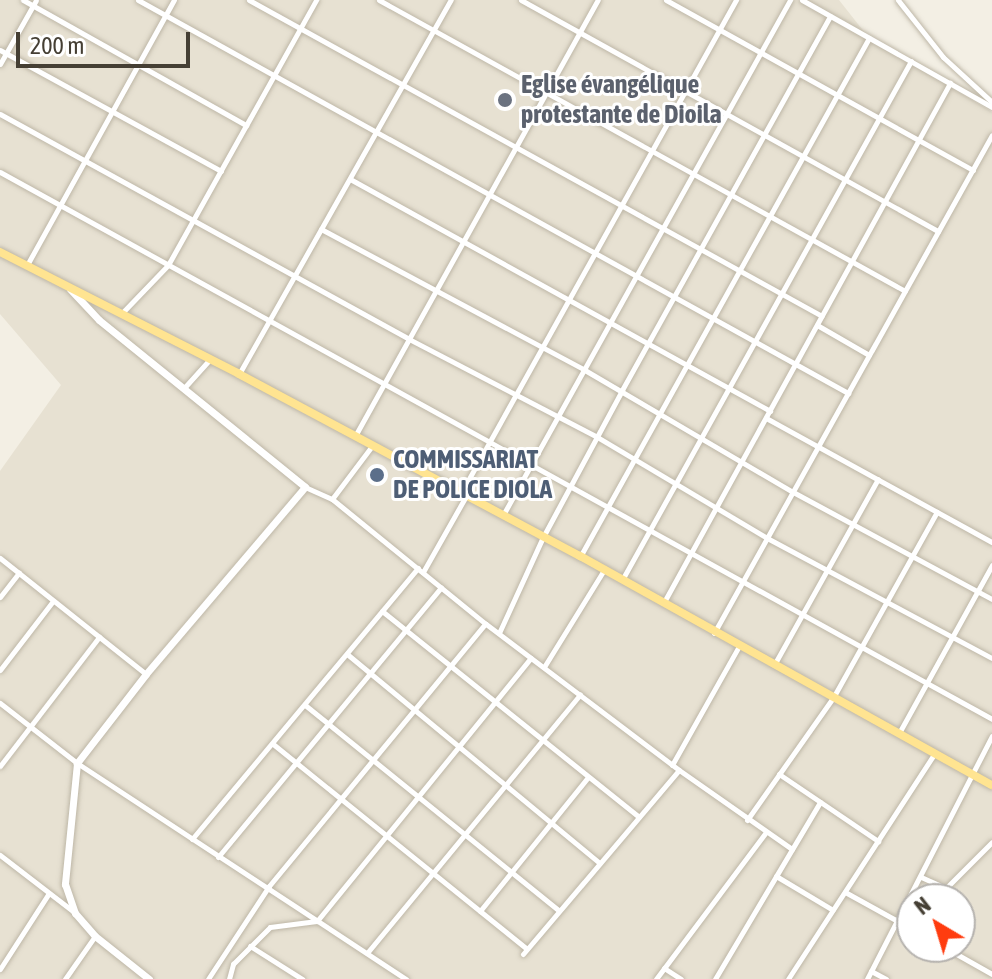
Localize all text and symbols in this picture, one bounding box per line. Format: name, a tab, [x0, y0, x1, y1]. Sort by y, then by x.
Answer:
scale bar	[20, 16, 194, 66]
text: 200 m	[30, 32, 84, 59]
place label: Eglise évangélique protestante de Dioila	[521, 69, 722, 130]
marker: Eglise évangélique protestante de Dioila	[496, 91, 514, 109]
place label: COMMISSARIAT DE POLICE DIOLA	[393, 444, 552, 506]
marker: COMMISSARIAT DE POLICE DIOLA	[368, 466, 386, 484]
north arrow	[896, 883, 976, 963]
text: N	[909, 891, 936, 920]

